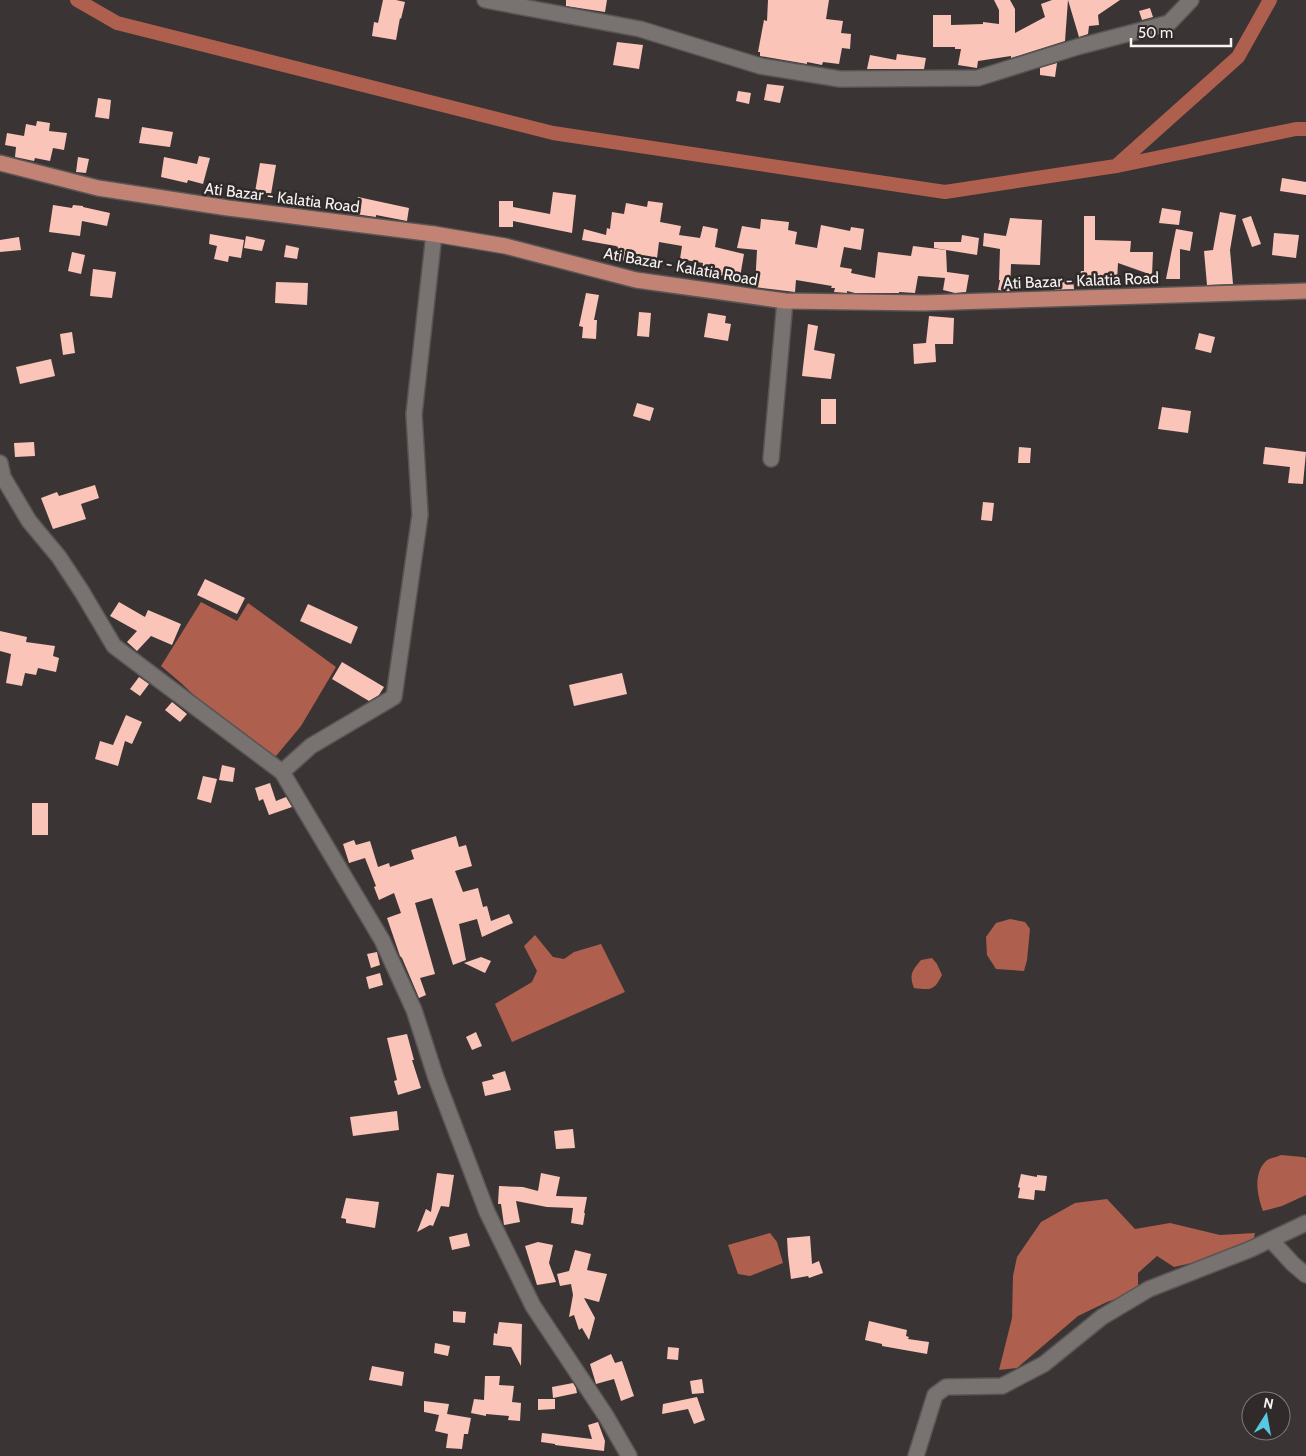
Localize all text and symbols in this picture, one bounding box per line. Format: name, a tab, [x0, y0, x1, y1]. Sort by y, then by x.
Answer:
scale bar	[1131, 15, 1231, 47]
text: 50 m	[1138, 24, 1173, 42]
street label: Ati Bazar - Kalatia Road	[203, 179, 361, 216]
street label: Ati Bazar - Kalatia Road	[602, 244, 759, 289]
street label: Ati Bazar - Kalatia Road	[1003, 268, 1159, 293]
north arrow	[1241, 1391, 1291, 1441]
text: N	[1262, 1393, 1275, 1413]

